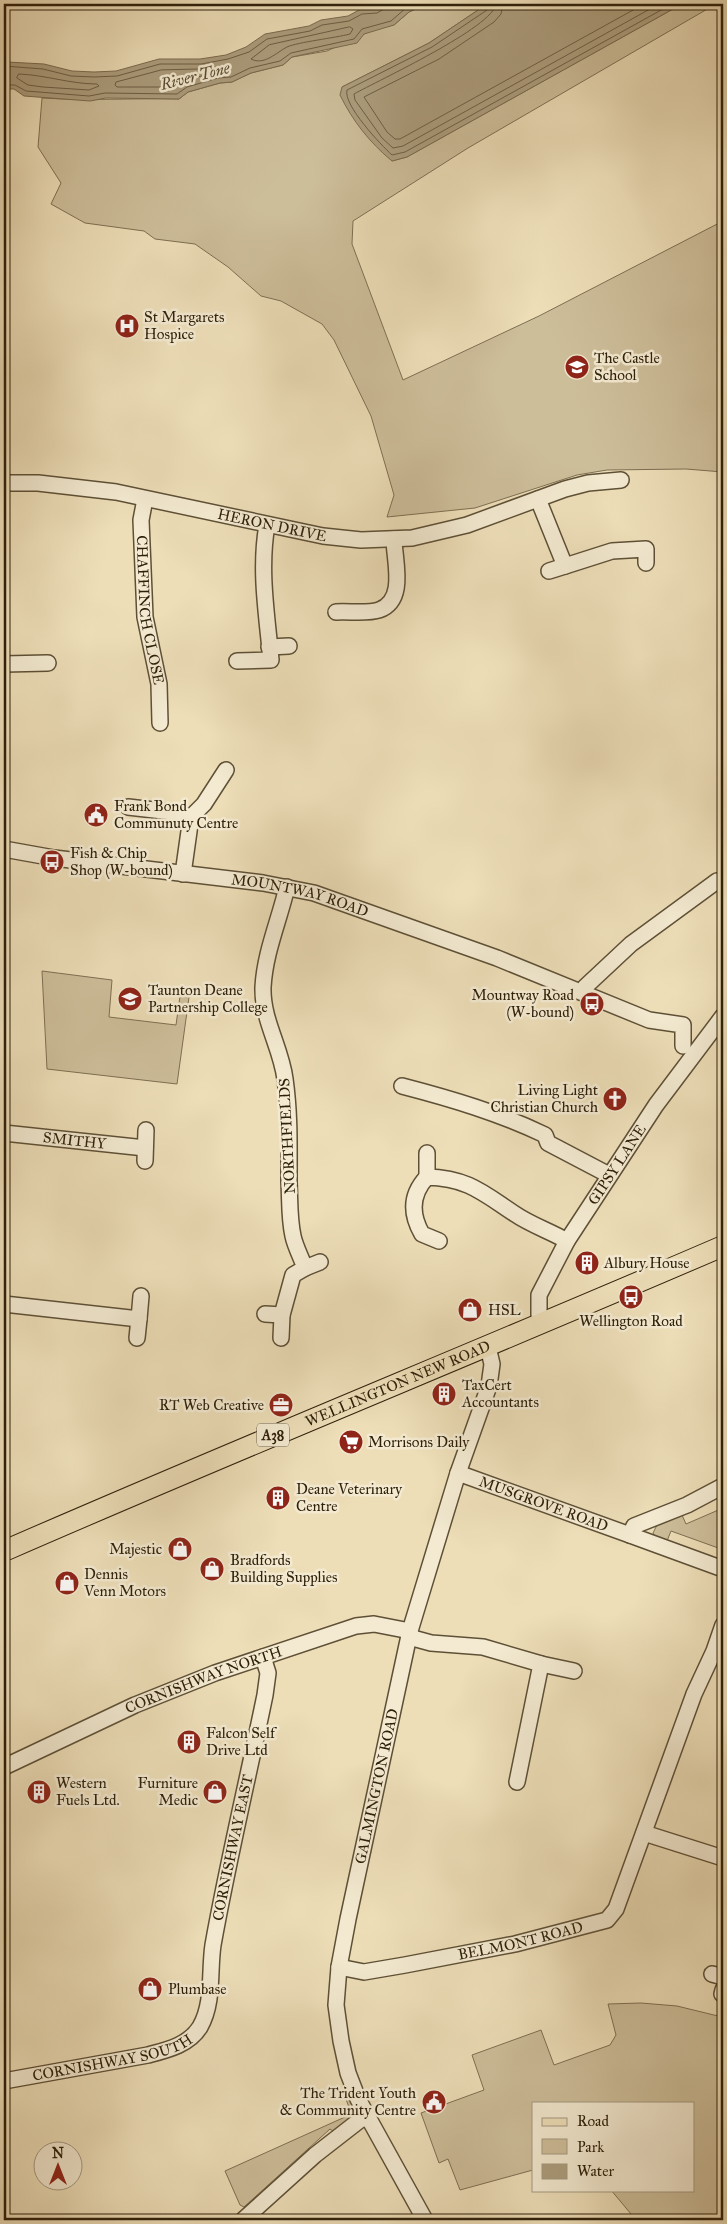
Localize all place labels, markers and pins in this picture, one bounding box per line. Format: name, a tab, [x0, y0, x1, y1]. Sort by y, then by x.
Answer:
place label: St Margarets Hospice	[144, 308, 224, 343]
hospital icon: St Margarets Hospice	[114, 313, 140, 339]
place label: The Castle School	[594, 349, 660, 384]
school or university icon: The Castle School	[564, 354, 590, 380]
place label: Frank Bond Communuty Centre	[114, 797, 238, 832]
public building icon: Frank Bond Communuty Centre	[83, 802, 109, 828]
place label: Fish & Chip Shop (W-bound)	[70, 844, 173, 880]
bus stop icon: Fish & Chip Shop (W-bound)	[39, 849, 65, 875]
place label: Taunton Deane Partnership College	[148, 981, 268, 1016]
school or university icon: Taunton Deane Partnership College	[117, 986, 143, 1012]
place label: Mountway Road (W-bound)	[472, 986, 574, 1022]
bus stop icon: Mountway Road (W-bound)	[579, 991, 605, 1017]
place label: Living Light Christian Church	[490, 1081, 599, 1116]
church icon: Living Light Christian Church	[602, 1086, 628, 1112]
building icon: Albury House	[574, 1250, 600, 1276]
place label: Albury House	[603, 1254, 689, 1272]
bus stop icon: Wellington Road	[618, 1284, 644, 1310]
shop icon: HSL	[457, 1297, 483, 1323]
place label: HSL	[488, 1301, 521, 1319]
place label: Wellington Road	[579, 1312, 683, 1330]
place label: TaxCert Accountants	[461, 1376, 539, 1411]
building icon: TaxCert Accountants	[431, 1381, 457, 1407]
office icon: RT Web Creative	[268, 1392, 294, 1418]
place label: RT Web Creative	[159, 1396, 264, 1414]
supermarket icon: Morrisons Daily	[338, 1429, 364, 1455]
place label: Morrisons Daily	[368, 1433, 470, 1451]
place label: Deane Veterinary Centre	[296, 1480, 403, 1515]
building icon: Deane Veterinary Centre	[265, 1485, 291, 1511]
shop icon: Majestic	[167, 1536, 193, 1562]
place label: Majestic	[109, 1540, 162, 1558]
place label: Bradfords Building Supplies	[230, 1551, 337, 1586]
shop icon: Bradfords Building Supplies	[199, 1556, 225, 1582]
place label: Dennis Venn Motors	[83, 1565, 166, 1600]
shop icon: Dennis Venn Motors	[54, 1570, 80, 1596]
place label: Falcon Self Drive Ltd	[206, 1724, 278, 1759]
building icon: Falcon Self Drive Ltd	[176, 1729, 202, 1755]
place label: Western Fuels Ltd.	[56, 1774, 120, 1809]
place label: Furniture Medic	[138, 1774, 198, 1809]
building icon: Western Fuels Ltd.	[26, 1779, 52, 1805]
shop icon: Furniture Medic	[202, 1779, 228, 1805]
shop icon: Plumbase	[137, 1976, 163, 2002]
place label: Plumbase	[168, 1980, 226, 1998]
place label: The Trident Youth & Community Centre	[280, 2084, 417, 2119]
public building icon: The Trident Youth & Community Centre	[421, 2089, 447, 2115]

